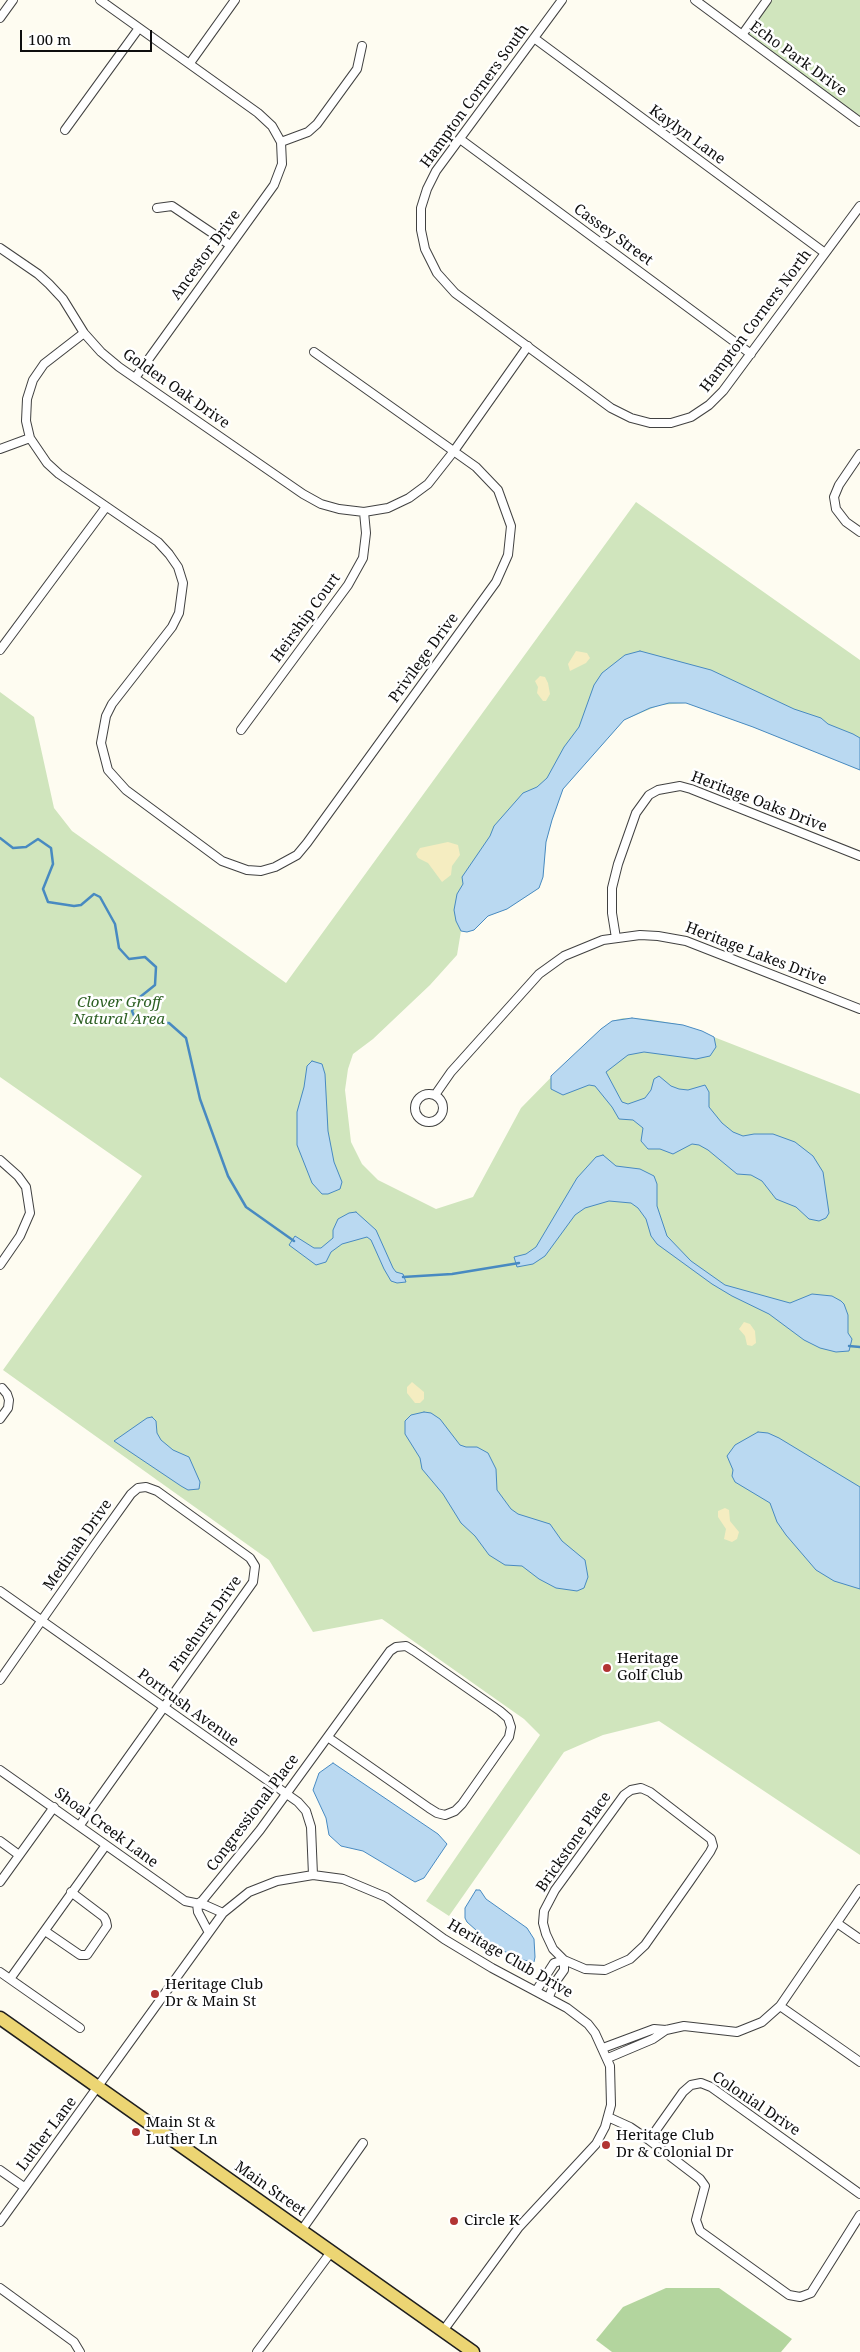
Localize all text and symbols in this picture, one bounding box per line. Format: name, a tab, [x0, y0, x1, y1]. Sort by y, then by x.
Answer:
street label: Echo Park Drive	[746, 18, 850, 100]
scale bar	[22, 20, 155, 52]
street label: Hampton Corners South	[417, 21, 533, 171]
text: 100 m	[28, 29, 71, 49]
street label: Kaylyn Lane	[646, 101, 728, 169]
street label: Cassey Street	[570, 200, 656, 270]
street label: Ancestor Drive	[167, 207, 245, 303]
street label: Hampton Corners North	[697, 246, 815, 396]
street label: Golden Oak Drive	[119, 345, 233, 433]
street label: Heirship Court	[268, 570, 344, 666]
street label: Privilege Drive	[385, 610, 463, 706]
street label: Heritage Oaks Drive	[689, 768, 829, 836]
street label: Heritage Lakes Drive	[683, 919, 829, 989]
park label: Clover Groff Natural Area	[73, 994, 165, 1029]
street label: Medinah Drive	[40, 1496, 116, 1594]
street label: Pinehurst Drive	[166, 1573, 246, 1675]
place label: Heritage Golf Club	[617, 1650, 683, 1685]
marker: Heritage Golf Club	[601, 1662, 613, 1674]
street label: Portrush Avenue	[134, 1665, 242, 1751]
street label: Congressional Place	[203, 1751, 303, 1875]
street label: Shoal Creek Lane	[51, 1784, 161, 1872]
street label: Brickstone Place	[533, 1789, 615, 1895]
street label: Heritage Club Drive	[444, 1916, 576, 2002]
place label: Heritage Club Dr & Main St	[165, 1976, 263, 2011]
marker: Heritage Club Dr & Main St	[149, 1988, 161, 2000]
street label: Colonial Drive	[709, 2068, 803, 2140]
street label: Luther Lane	[13, 2093, 81, 2175]
place label: Main St & Luther Ln	[146, 2114, 218, 2149]
marker: Main St & Luther Ln	[130, 2126, 142, 2138]
place label: Heritage Club Dr & Colonial Dr	[616, 2127, 734, 2162]
marker: Heritage Club Dr & Colonial Dr	[600, 2139, 612, 2151]
street label: Main Street	[231, 2158, 309, 2220]
place label: Circle K	[464, 2212, 520, 2230]
marker: Circle K	[448, 2215, 460, 2227]

